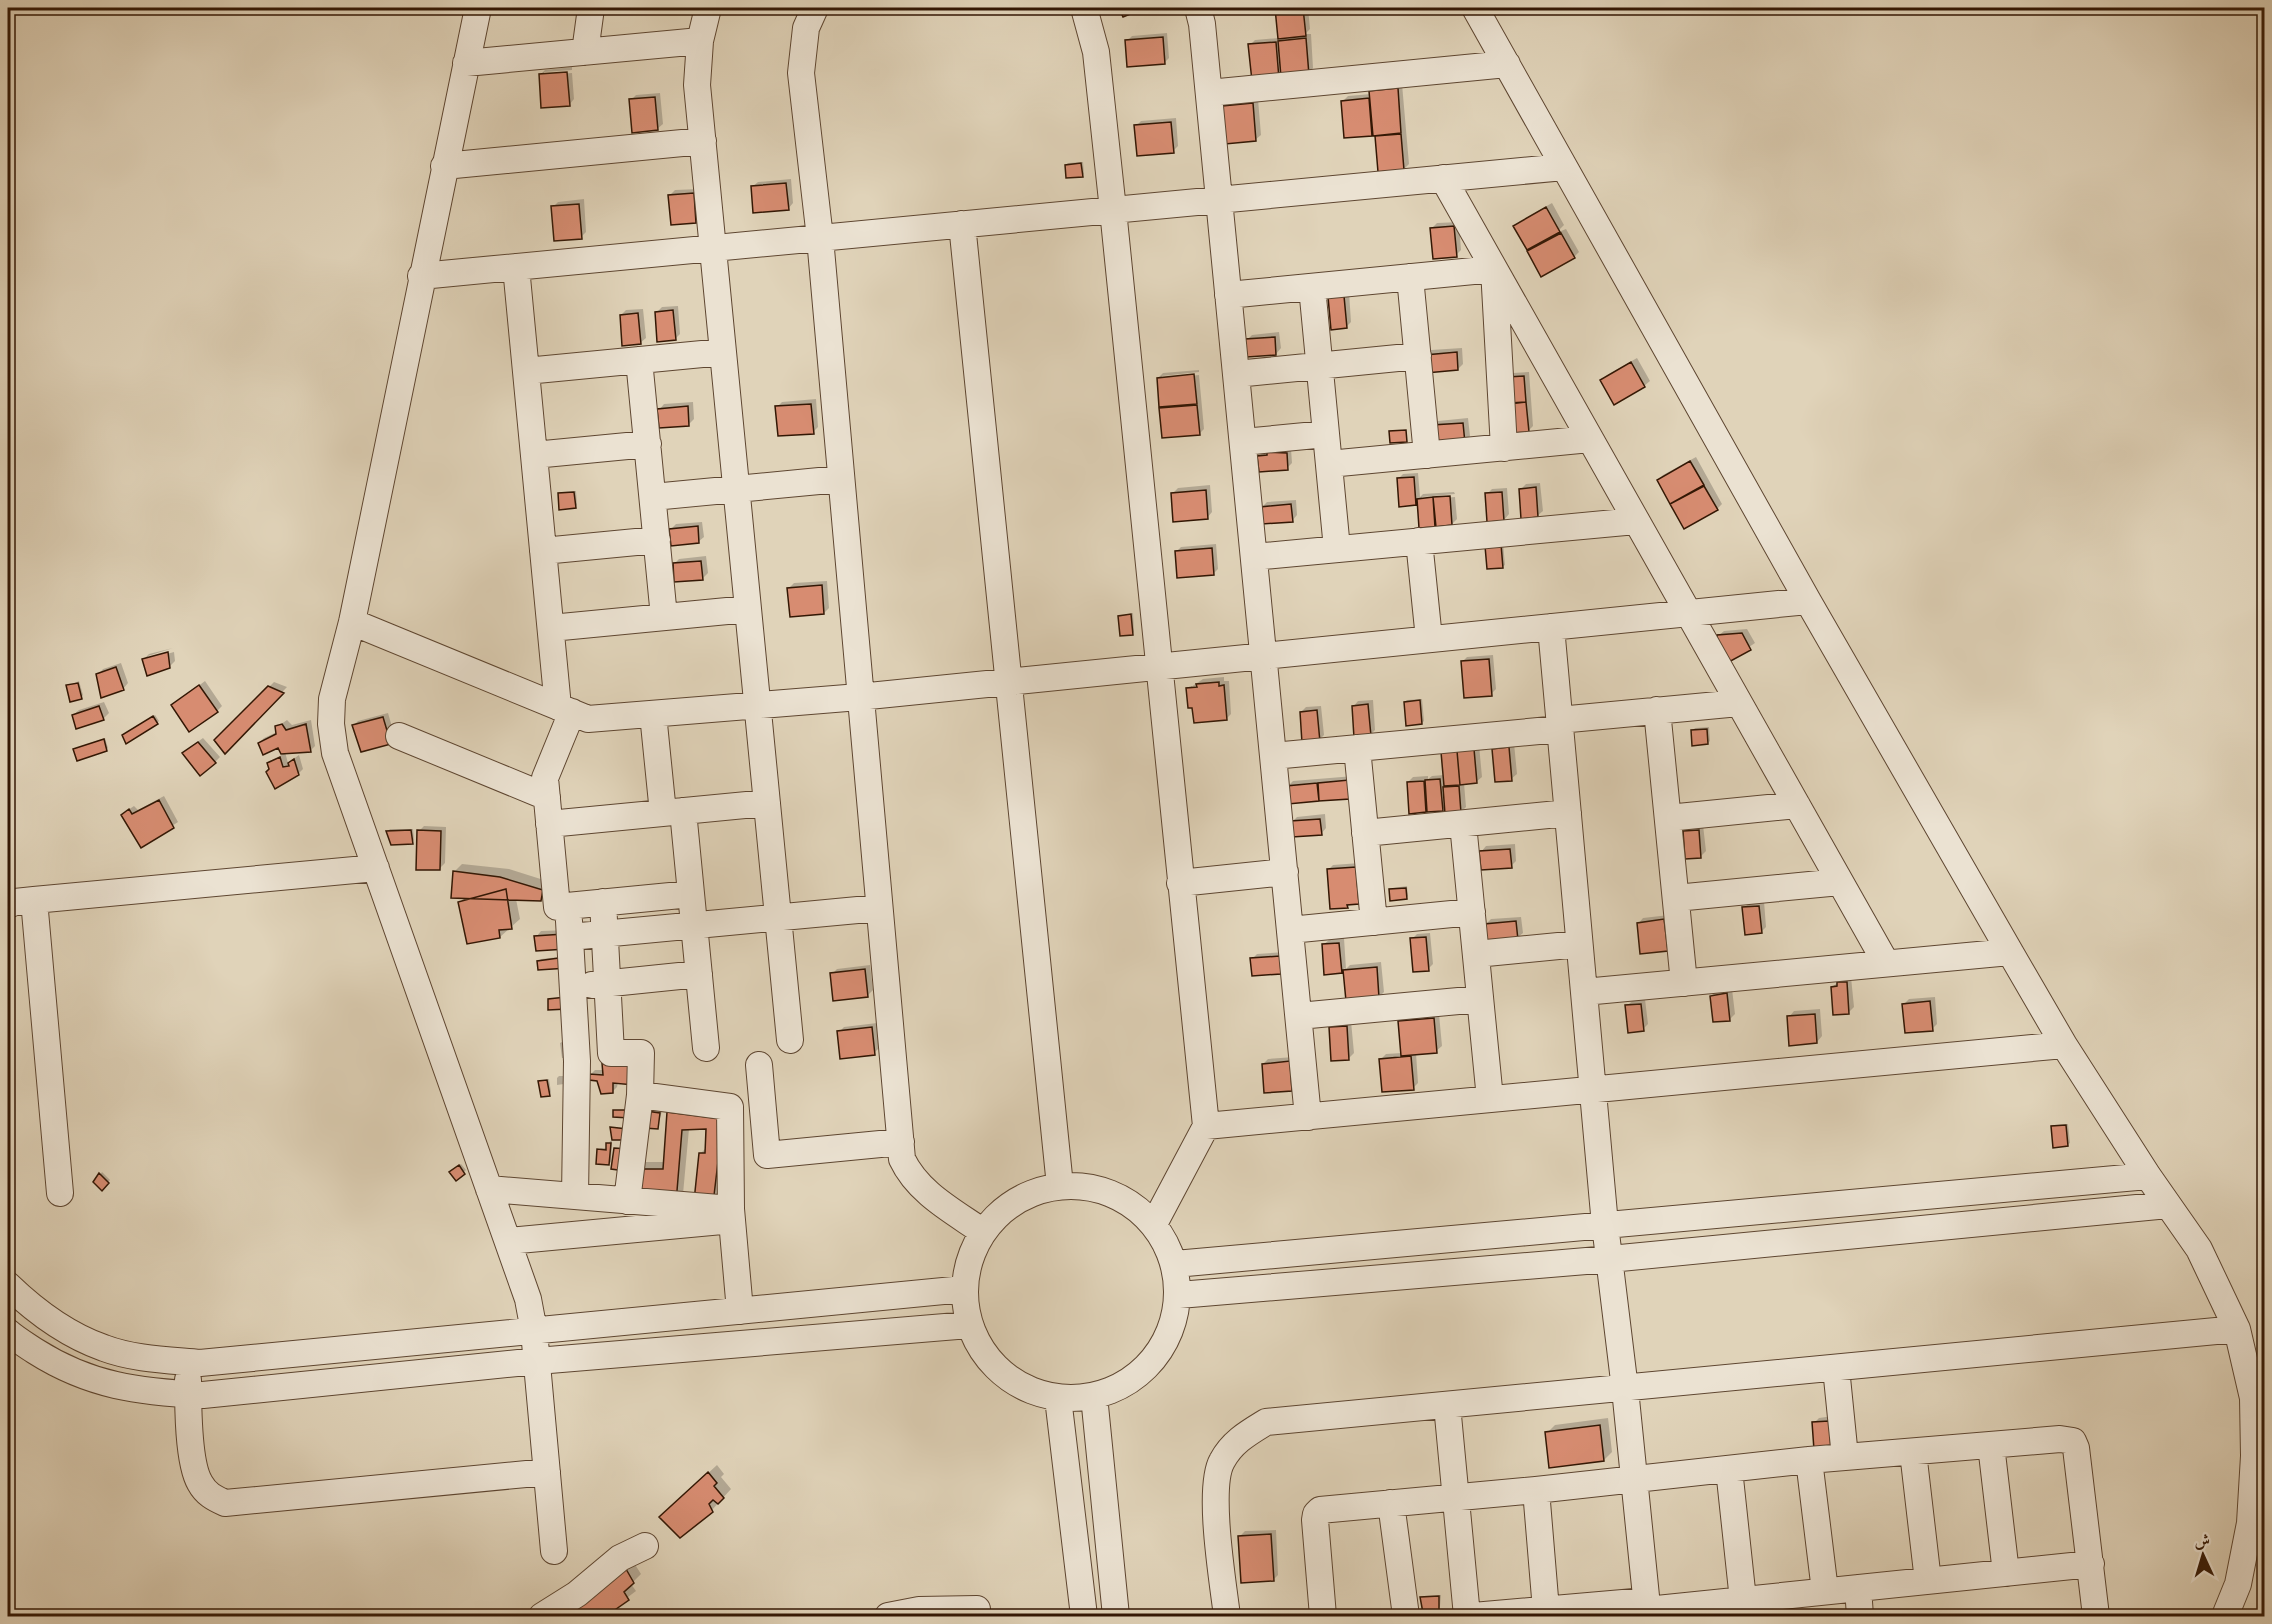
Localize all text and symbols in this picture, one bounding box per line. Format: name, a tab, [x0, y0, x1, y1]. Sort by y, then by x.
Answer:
north arrow	[2173, 1525, 2233, 1585]
text: ش	[2193, 1530, 2211, 1551]

